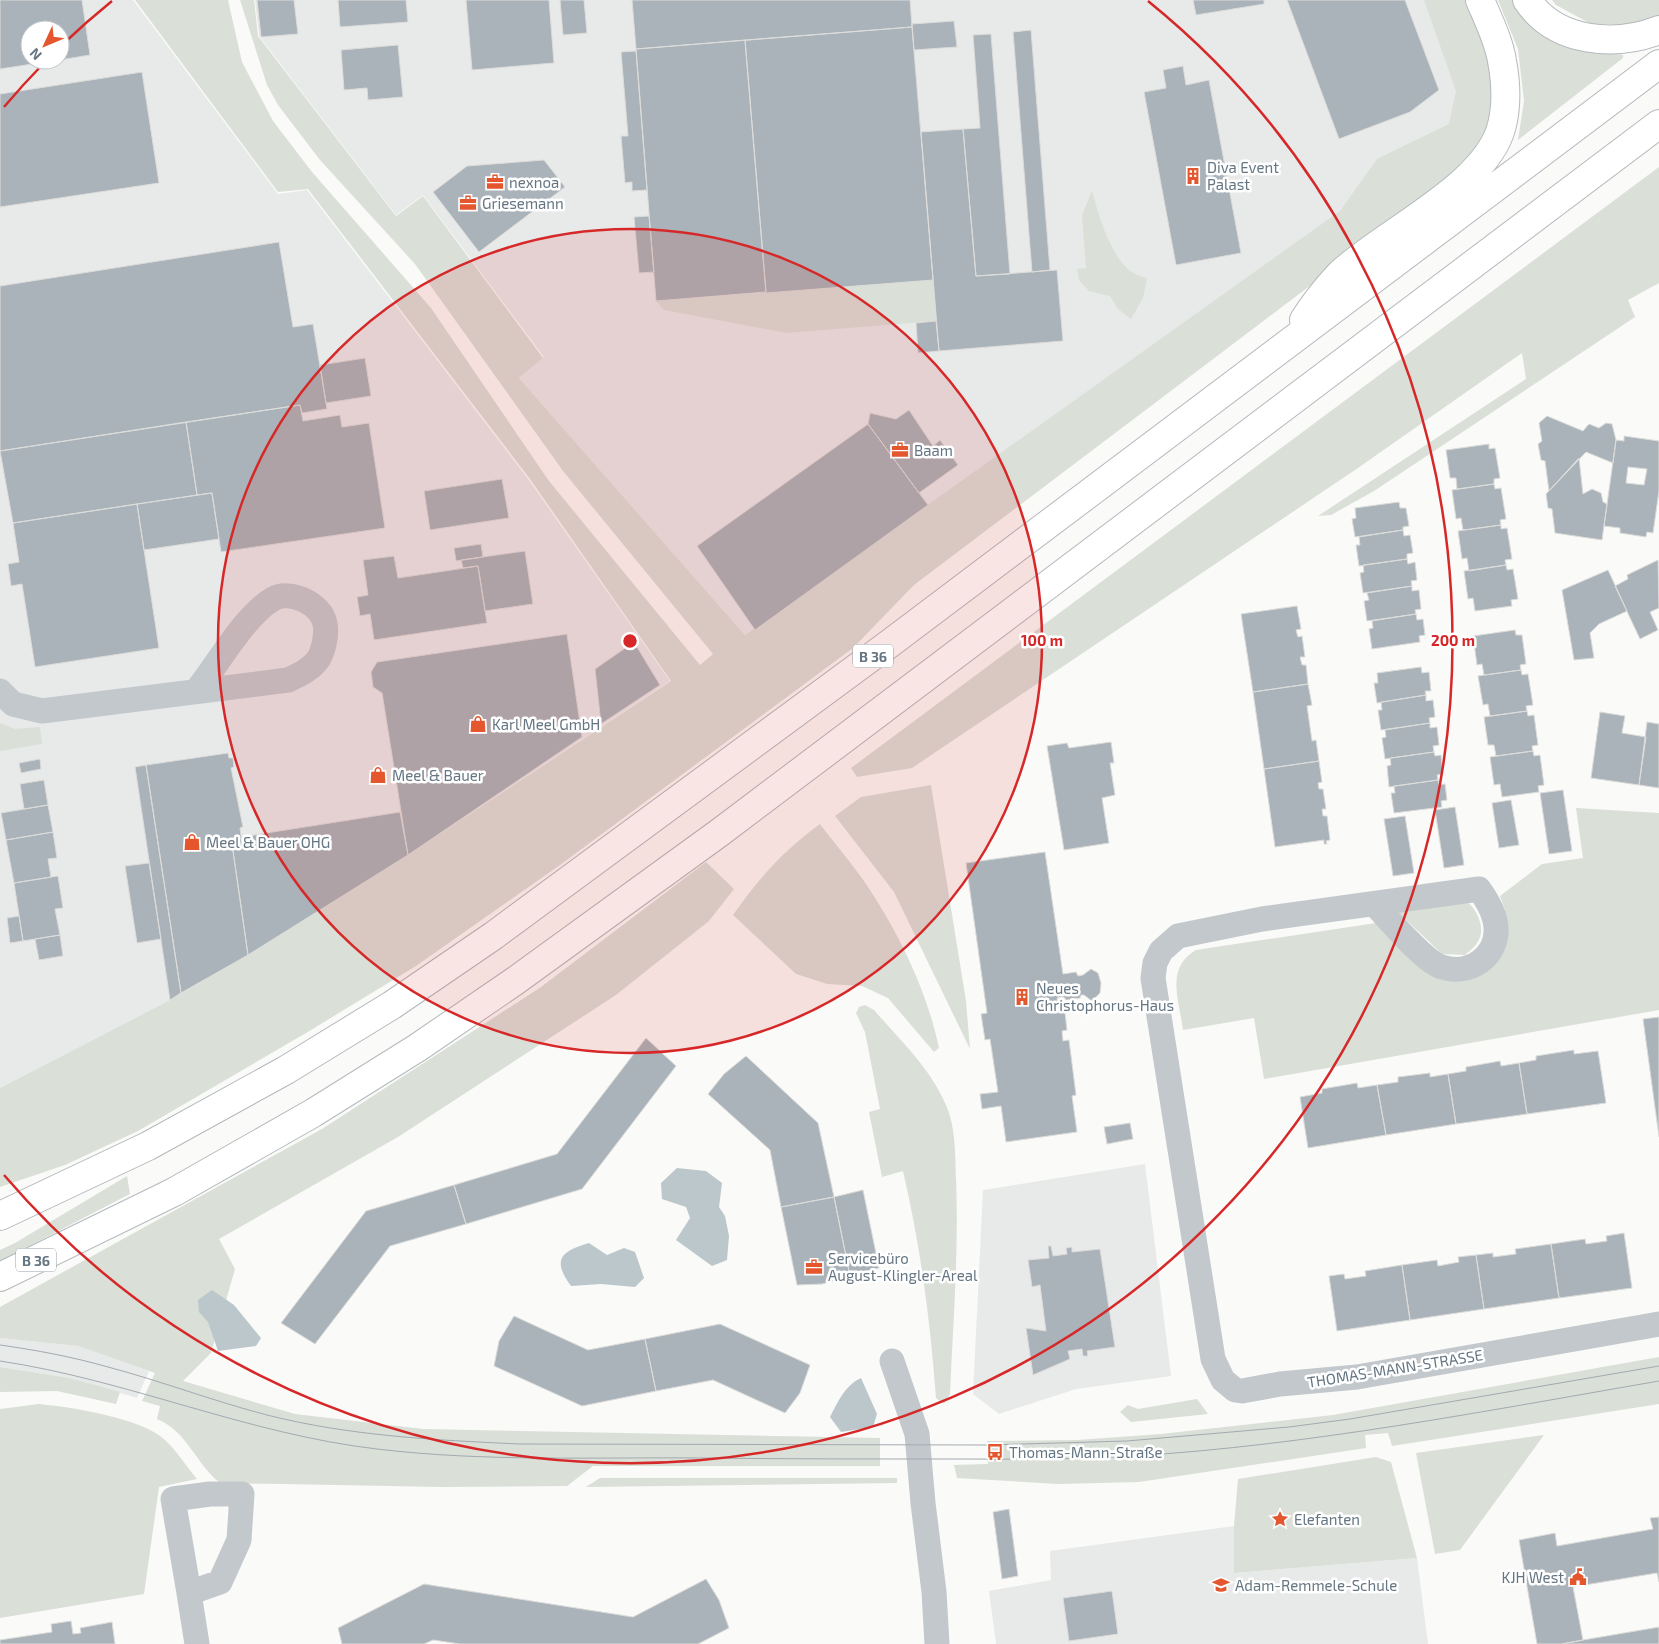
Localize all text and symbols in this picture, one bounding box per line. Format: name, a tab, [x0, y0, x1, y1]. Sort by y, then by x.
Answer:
north arrow	[20, 20, 70, 70]
text: N	[26, 45, 45, 64]
place label: Diva Event Palast	[1207, 158, 1279, 193]
building icon: Diva Event Palast	[1183, 166, 1203, 186]
office icon: nexnoa	[485, 172, 505, 192]
place label: nexnoa	[509, 173, 559, 191]
office icon: Griesemann	[458, 193, 478, 213]
place label: Griesemann	[482, 194, 564, 212]
office icon: Baam	[890, 440, 910, 460]
place label: Baam	[914, 441, 953, 459]
text: 100 m	[1021, 631, 1063, 649]
text: 200 m	[1431, 631, 1475, 649]
centre of rings	[621, 632, 639, 650]
road number: B 36	[853, 644, 893, 668]
shop icon: Karl Meel GmbH	[468, 714, 488, 734]
place label: Karl Meel GmbH	[492, 715, 600, 733]
shop icon: Meel & Bauer	[368, 765, 388, 785]
place label: Meel & Bauer	[392, 766, 484, 784]
shop icon: Meel & Bauer OHG	[182, 832, 202, 852]
place label: Meel & Bauer OHG	[206, 833, 330, 851]
place label: Neues Christophorus-Haus	[1036, 979, 1174, 1014]
building icon: Neues Christophorus-Haus	[1012, 987, 1032, 1007]
road number: B 36	[16, 1248, 56, 1272]
place label: Servicebüro August-Klingler-Areal	[828, 1249, 978, 1284]
office icon: Servicebüro August-Klingler-Areal	[804, 1257, 824, 1277]
street label: THOMAS-MANN-STRASSE	[1306, 1345, 1484, 1391]
bus stop icon: Thomas-Mann-Straße	[985, 1442, 1005, 1462]
place label: Thomas-Mann-Straße	[1009, 1443, 1163, 1461]
place icon: Elefanten	[1270, 1509, 1290, 1529]
place label: Elefanten	[1294, 1510, 1360, 1528]
public building icon: KJH West	[1568, 1567, 1588, 1587]
place label: KJH West	[1502, 1568, 1564, 1586]
school or university icon: Adam-Remmele-Schule	[1211, 1575, 1231, 1595]
place label: Adam-Remmele-Schule	[1235, 1576, 1397, 1594]

